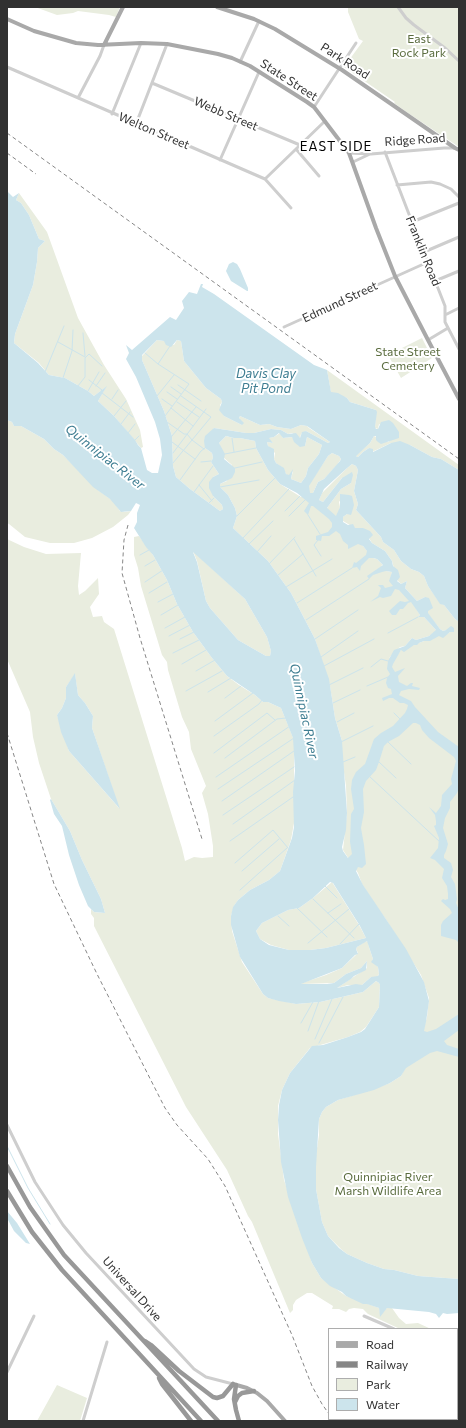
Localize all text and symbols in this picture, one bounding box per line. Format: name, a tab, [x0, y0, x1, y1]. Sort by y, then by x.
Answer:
park label: East Rock Park	[392, 32, 446, 60]
street label: Park Road	[318, 40, 372, 82]
street label: State Street	[258, 56, 320, 104]
street label: Webb Street	[192, 94, 260, 134]
street label: Welton Street	[116, 110, 192, 152]
street label: Ridge Road	[384, 131, 446, 149]
district label: EAST SIDE	[300, 139, 372, 155]
street label: Franklin Road	[402, 214, 444, 288]
street label: Edmund Street	[300, 278, 380, 326]
park label: State Street Cemetery	[375, 345, 441, 373]
water label: Davis Clay Pit Pond	[236, 366, 296, 397]
water label: Quinnipiac River	[62, 421, 148, 493]
water label: Quinnipiac River	[286, 662, 322, 760]
park label: Quinnipiac River Marsh Wildlife Area	[335, 1170, 441, 1198]
street label: Universal Drive	[99, 1254, 165, 1324]
legend	[328, 1328, 458, 1420]
text: Road	[366, 1337, 394, 1351]
text: Railway	[366, 1357, 408, 1371]
text: Park	[366, 1377, 391, 1391]
text: Water	[366, 1397, 400, 1411]

